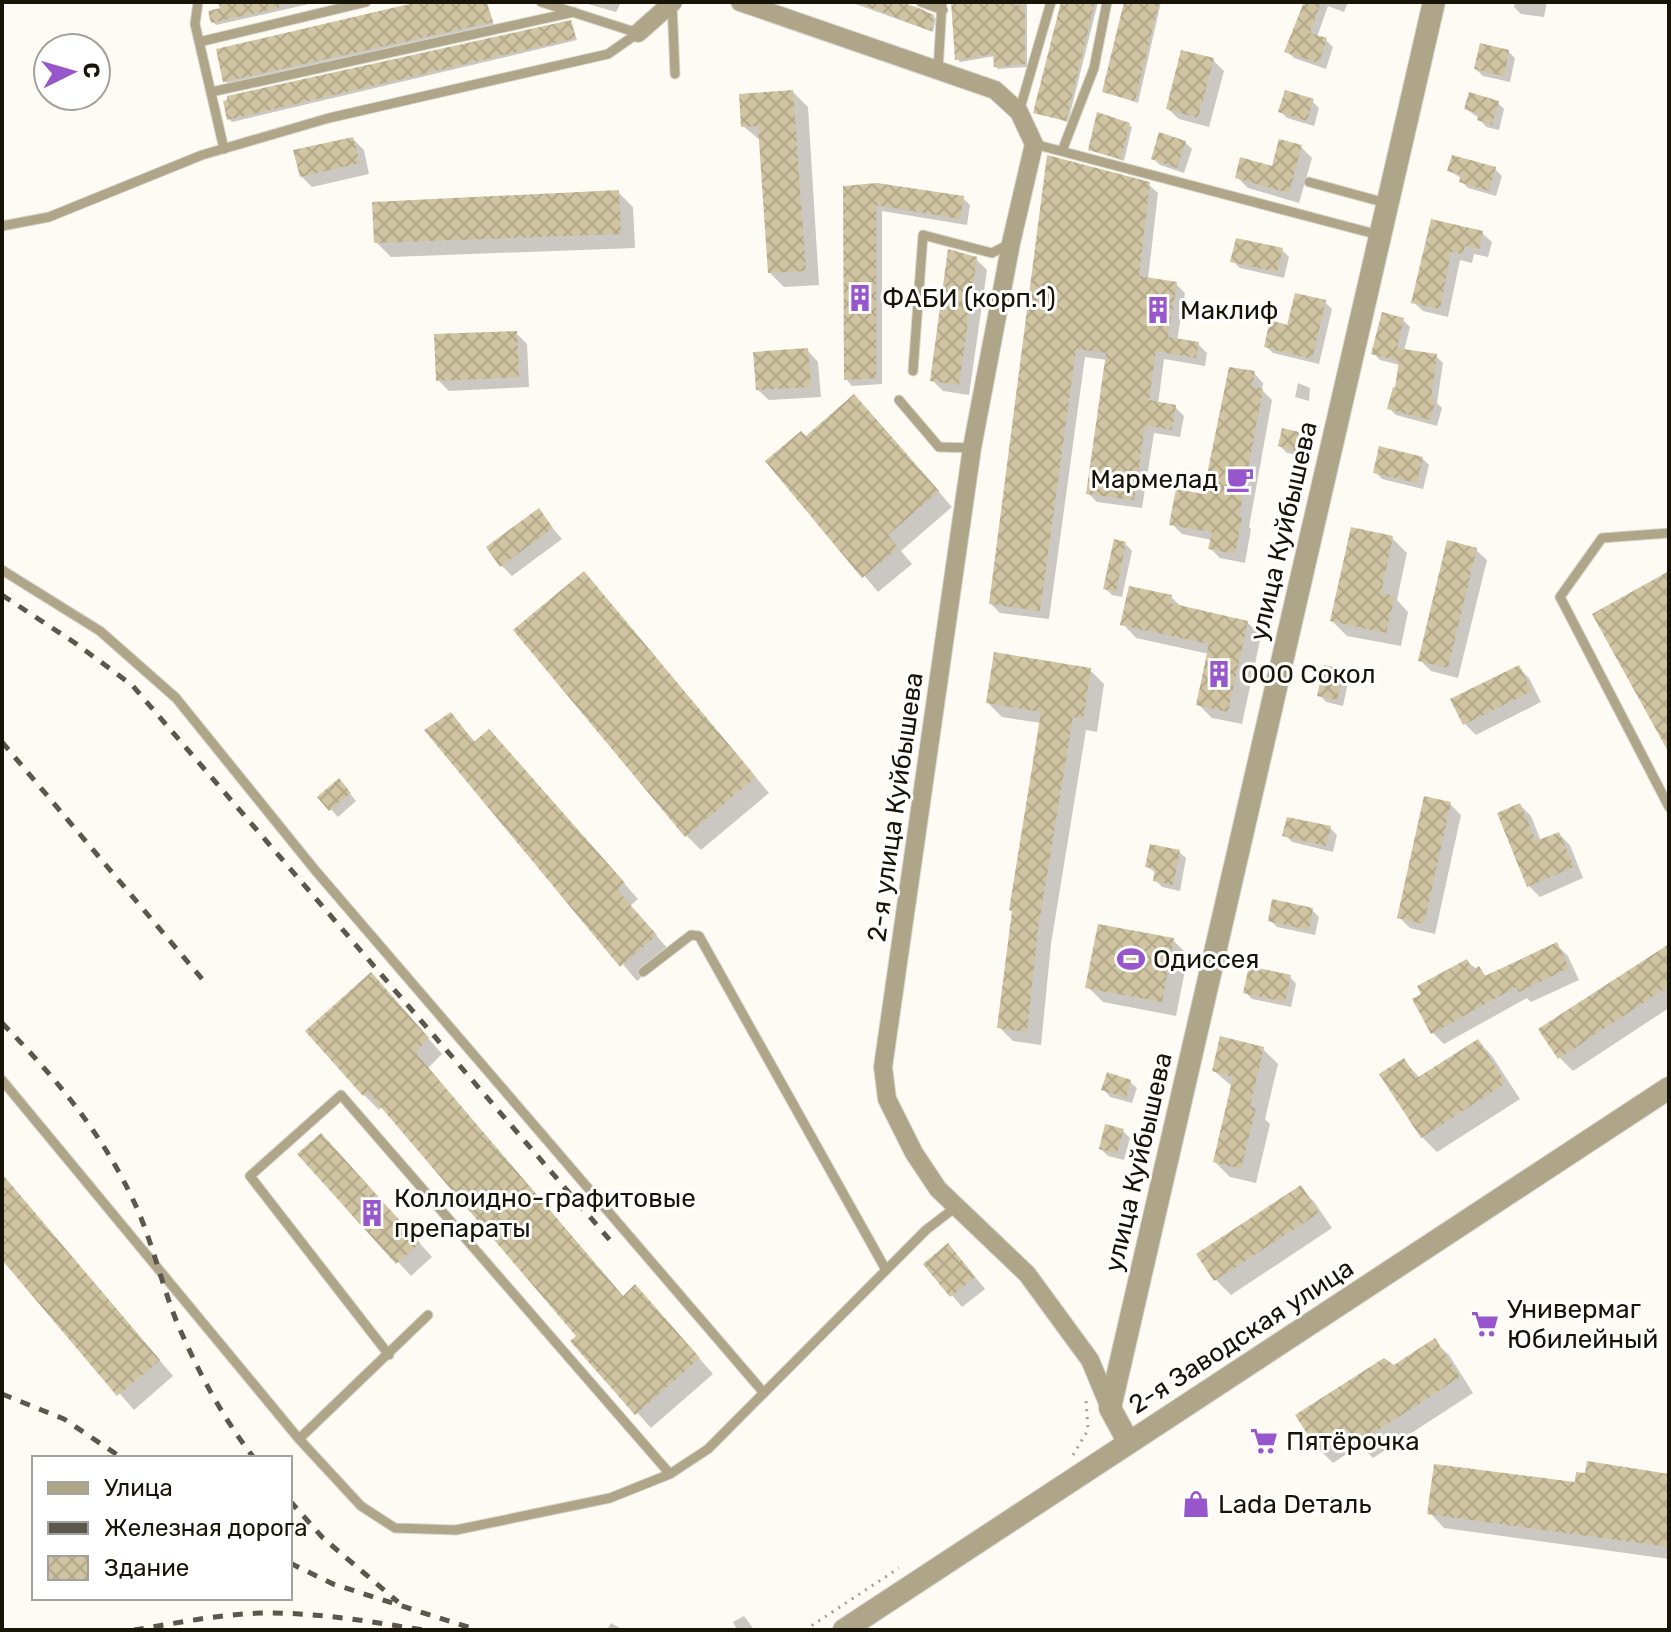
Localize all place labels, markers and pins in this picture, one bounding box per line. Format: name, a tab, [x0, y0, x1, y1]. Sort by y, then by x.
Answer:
building icon: ФАБИ (корп.1)	[845, 283, 875, 313]
place label: ФАБИ (корп.1)	[882, 283, 1056, 314]
building icon: Маклиф	[1143, 295, 1173, 325]
place label: Маклиф	[1180, 295, 1279, 326]
place label: Мармелад	[1090, 464, 1218, 495]
cafe icon: Мармелад	[1225, 464, 1255, 494]
building icon: ООО Сокол	[1204, 659, 1234, 689]
place label: ООО Сокол	[1241, 659, 1376, 690]
sports icon: Одиссея	[1116, 944, 1146, 974]
place label: Одиссея	[1153, 944, 1259, 975]
place label: Коллоидно-графитовые препараты	[394, 1183, 696, 1244]
building icon: Коллоидно-графитовые препараты	[357, 1198, 387, 1228]
place label: Универмаг Юбилейный	[1507, 1294, 1658, 1355]
supermarket icon: Универмаг Юбилейный	[1470, 1309, 1500, 1339]
supermarket icon: Пятёрочка	[1249, 1426, 1279, 1456]
place label: Пятёрочка	[1286, 1426, 1420, 1457]
shop icon: Lada Dеталь	[1181, 1489, 1211, 1519]
place label: Lada Dеталь	[1218, 1489, 1371, 1520]

